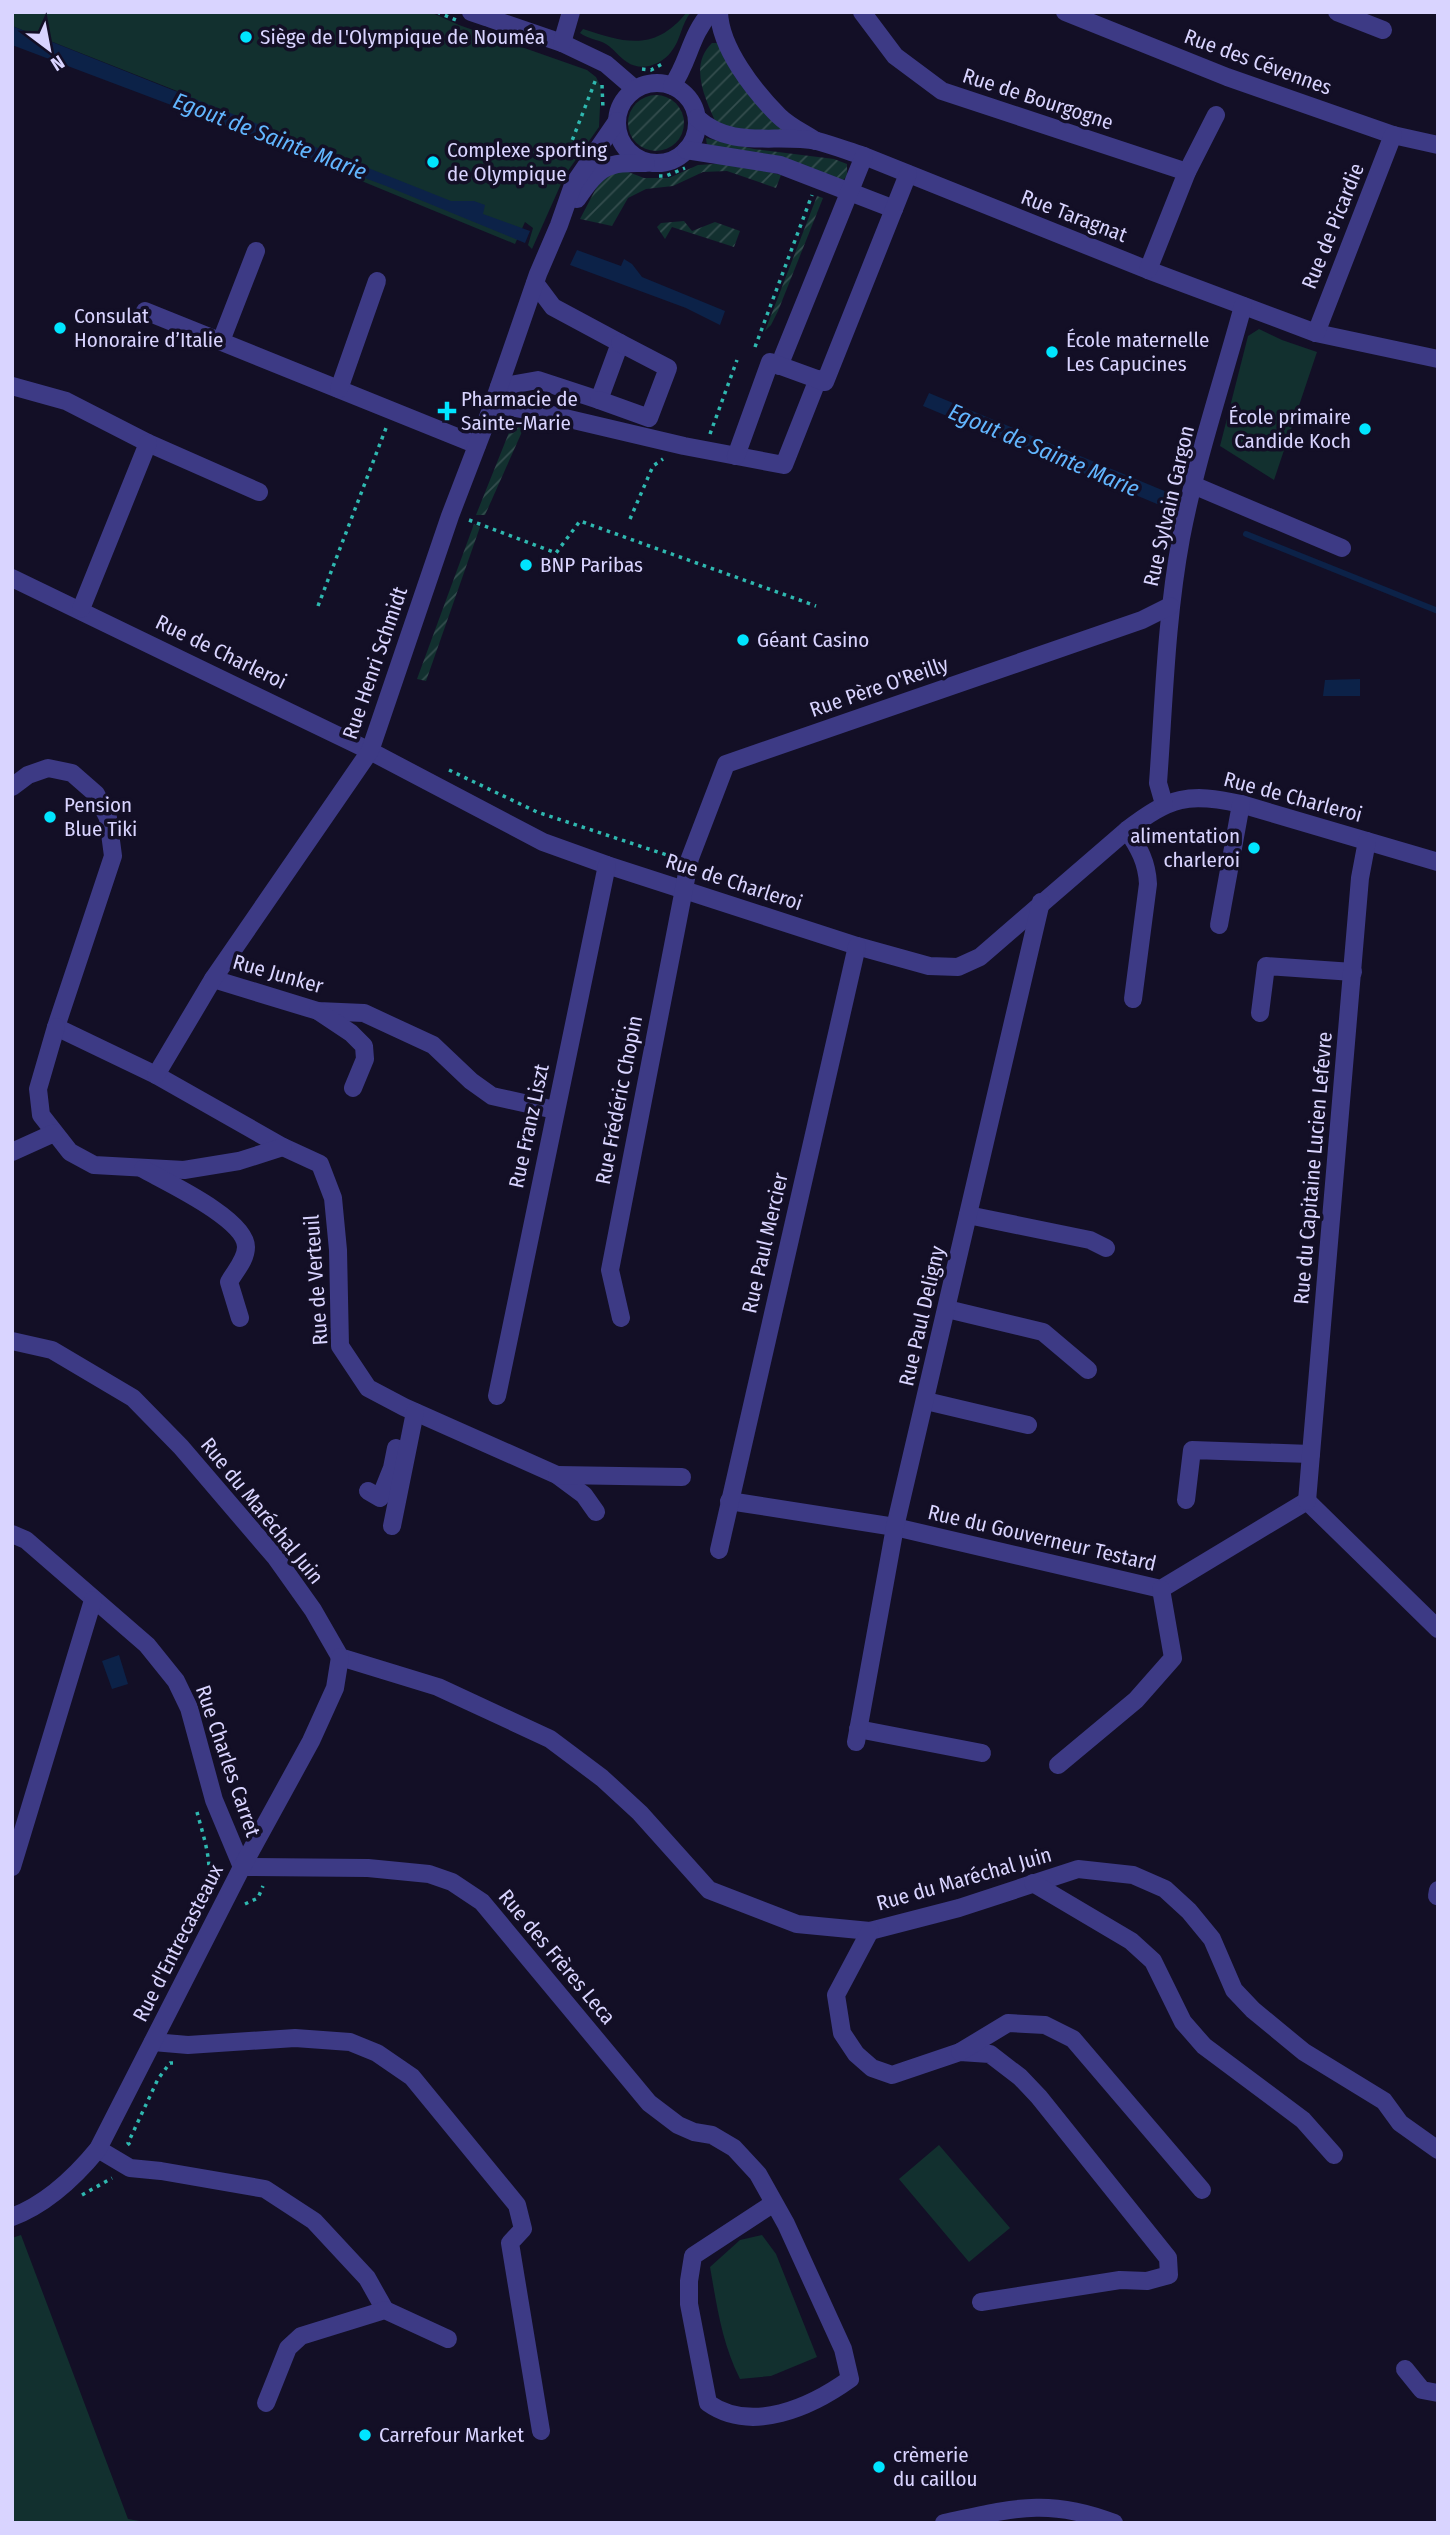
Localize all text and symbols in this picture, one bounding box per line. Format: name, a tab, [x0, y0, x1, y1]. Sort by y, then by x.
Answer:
north arrow	[14, 14, 84, 84]
street label: Rue des Cévennes	[1181, 23, 1335, 101]
place label: Siège de L'Olympique de Nouméa	[260, 24, 545, 50]
marker: Siège de L'Olympique de Nouméa	[238, 29, 254, 45]
text: N	[47, 50, 69, 76]
street label: Rue de Bourgogne	[959, 62, 1117, 136]
water label: Egout de Sainte Marie	[169, 86, 371, 186]
place label: Complexe sporting de Olympique	[447, 137, 607, 187]
marker: Complexe sporting de Olympique	[425, 154, 441, 170]
street label: Rue de Picardie	[1296, 159, 1370, 293]
street label: Rue Taragnat	[1017, 184, 1131, 248]
place label: Consulat Honoraire d’Italie	[74, 303, 223, 353]
marker: Consulat Honoraire d’Italie	[52, 320, 68, 336]
place label: École maternelle Les Capucines	[1066, 327, 1209, 377]
marker: École maternelle Les Capucines	[1044, 344, 1060, 360]
place label: Pharmacie de Sainte-Marie	[461, 386, 578, 436]
water label: Egout de Sainte Marie	[944, 397, 1144, 503]
marker: Pharmacie de Sainte-Marie	[439, 403, 455, 419]
place label: École primaire Candide Koch	[1229, 404, 1351, 454]
marker: École primaire Candide Koch	[1357, 421, 1373, 437]
street label: Rue Sylvain Gargon	[1138, 423, 1200, 589]
place label: BNP Paribas	[540, 552, 643, 578]
marker: BNP Paribas	[518, 557, 534, 573]
street label: Rue Henri Schmidt	[337, 583, 413, 743]
street label: Rue de Charleroi	[151, 609, 291, 695]
place label: Géant Casino	[757, 627, 869, 653]
marker: Géant Casino	[735, 632, 751, 648]
street label: Rue Père O'Reilly	[806, 651, 952, 723]
street label: Rue de Charleroi	[1221, 766, 1365, 828]
place label: Pension Blue Tiki	[64, 792, 137, 842]
marker: Pension Blue Tiki	[42, 809, 58, 825]
place label: alimentation charleroi	[1130, 823, 1240, 873]
marker: alimentation charleroi	[1246, 840, 1262, 856]
street label: Rue de Charleroi	[662, 848, 806, 916]
street label: Rue Junker	[230, 949, 327, 999]
street label: Rue Frédéric Chopin	[590, 1013, 648, 1187]
street label: Rue du Capitaine Lucien Lefevre	[1288, 1031, 1338, 1305]
street label: Rue Franz Liszt	[503, 1061, 555, 1190]
street label: Rue Paul Mercier	[736, 1170, 794, 1316]
street label: Rue de Verteuil	[298, 1213, 334, 1346]
street label: Rue Paul Deligny	[893, 1243, 951, 1389]
street label: Rue du Maréchal Juin	[195, 1433, 329, 1589]
street label: Rue du Gouverneur Testard	[925, 1499, 1159, 1577]
street label: Rue Charles Carret	[190, 1682, 266, 1840]
street label: Rue du Maréchal Juin	[873, 1842, 1055, 1916]
street label: Rue d'Entrecasteaux	[127, 1859, 229, 2026]
street label: Rue des Frères Leca	[493, 1884, 621, 2030]
place label: Carrefour Market	[379, 2422, 524, 2448]
marker: Carrefour Market	[357, 2427, 373, 2443]
place label: crèmerie du caillou	[893, 2442, 978, 2492]
marker: crèmerie du caillou	[871, 2459, 887, 2475]

